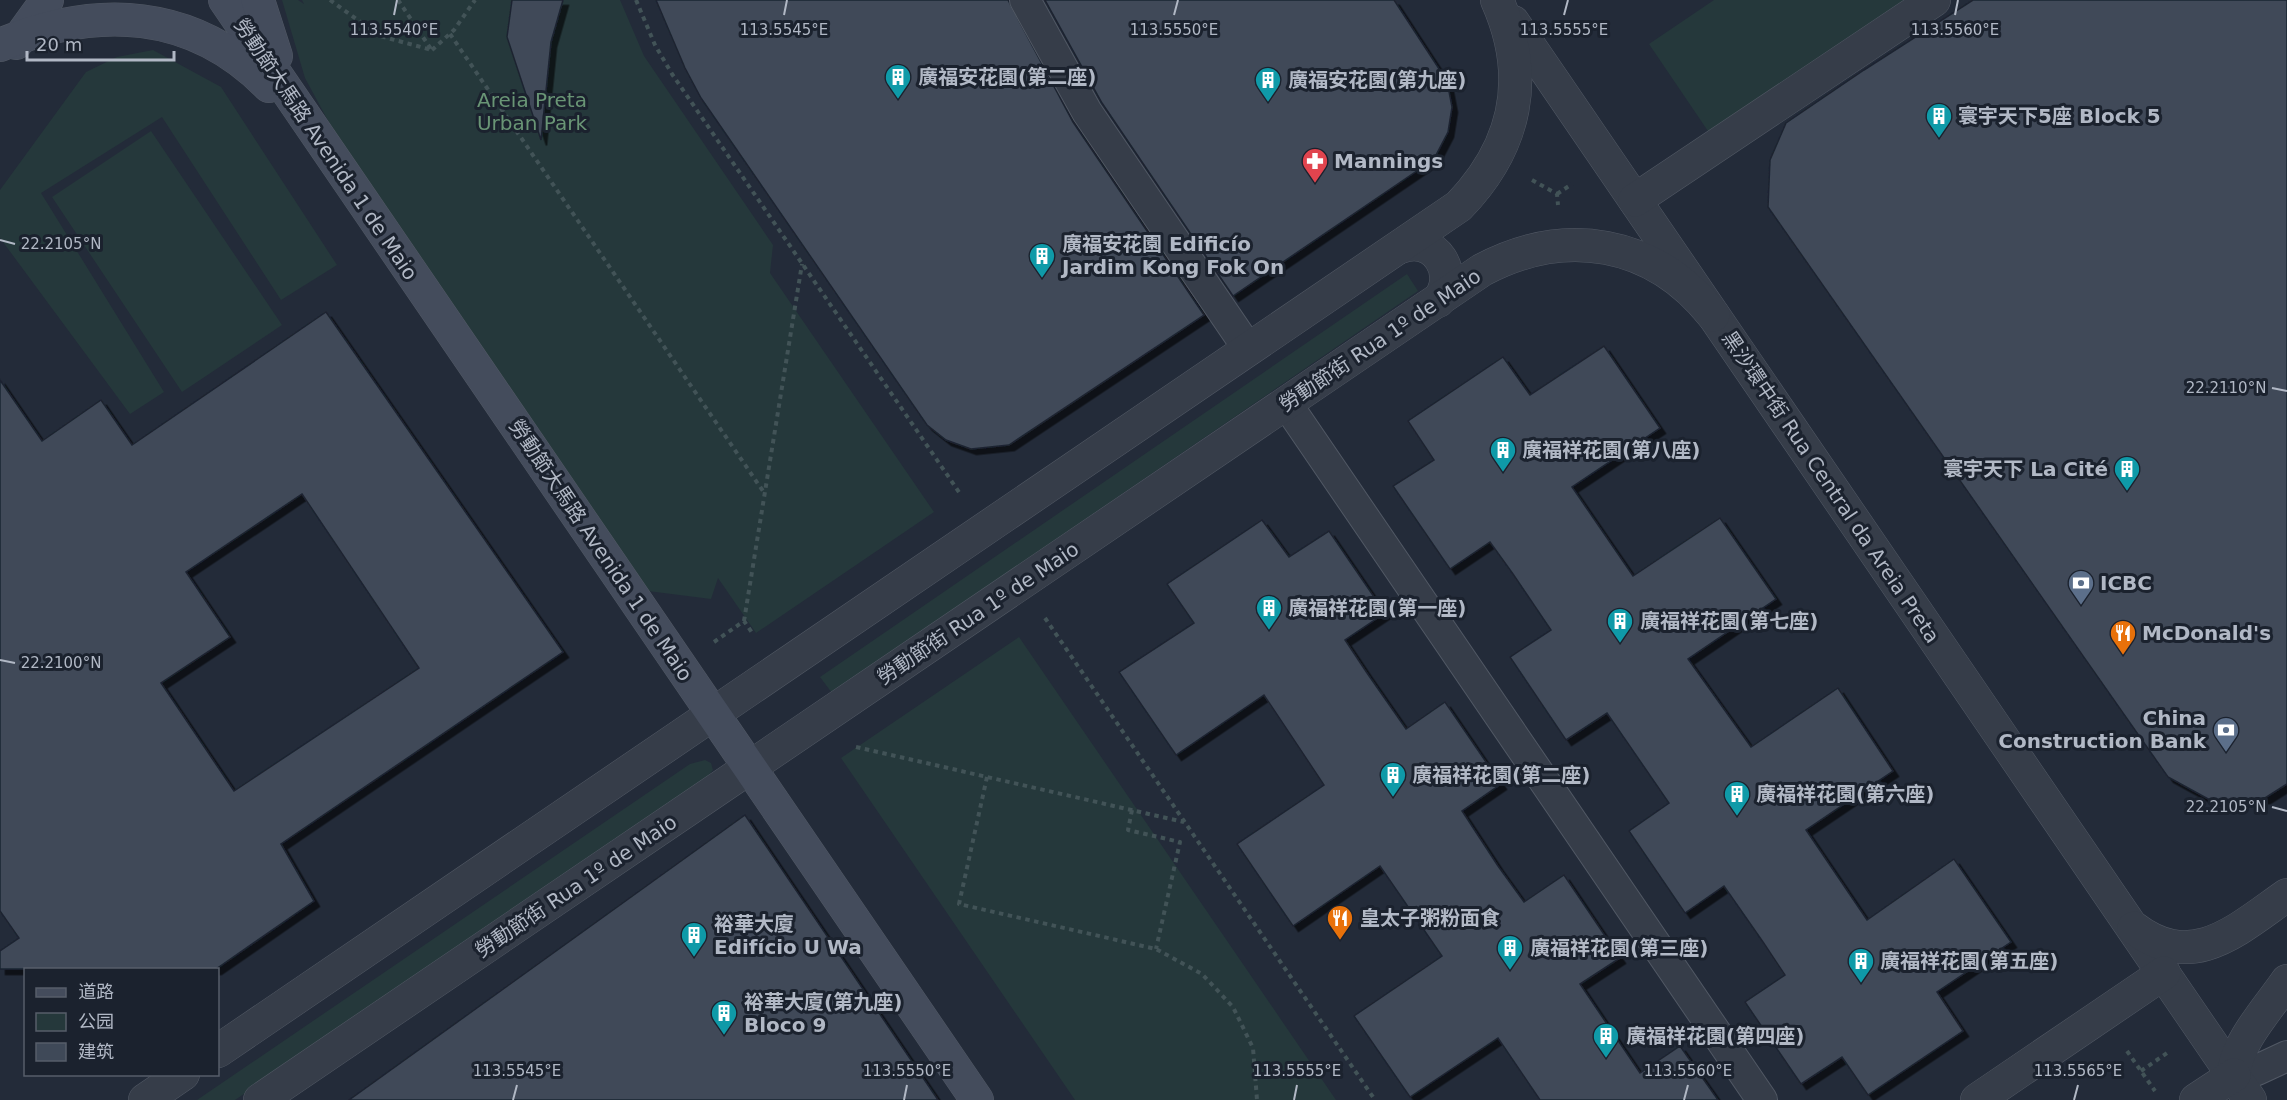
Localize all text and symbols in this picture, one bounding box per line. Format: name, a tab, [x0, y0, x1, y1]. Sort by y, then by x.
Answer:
street label: 勞動節大馬路 Avenida 1 de Maio	[229, 14, 423, 284]
text: 113.5540°E	[350, 21, 438, 39]
text: 113.5545°E	[740, 21, 828, 39]
text: 113.5550°E	[1130, 21, 1218, 39]
text: 113.5555°E	[1520, 21, 1608, 39]
text: 113.5560°E	[1911, 21, 1999, 39]
scale bar	[27, 24, 174, 62]
text: 20 m	[36, 34, 82, 55]
building icon: 廣福安花園(第二座)	[883, 62, 913, 100]
place label: 廣福安花園(第二座)	[918, 65, 1096, 89]
building icon: 廣福安花園(第九座)	[1253, 65, 1283, 103]
place label: 廣福安花園(第九座)	[1288, 68, 1466, 92]
park label: Areia Preta Urban Park	[477, 88, 587, 135]
building icon: 寰宇天下5座 Block 5	[1924, 101, 1954, 139]
place label: 寰宇天下5座 Block 5	[1958, 104, 2161, 128]
pharmacy icon: Mannings	[1300, 146, 1330, 184]
place label: Mannings	[1334, 149, 1443, 173]
place label: 廣福安花園 Edificío Jardim Kong Fok On	[1060, 232, 1284, 279]
text: 22.2105°N	[21, 235, 101, 253]
building icon: 廣福安花園 Edificío Jardim Kong Fok On	[1027, 241, 1057, 279]
street label: 勞動節街 Rua 1º de Maio	[1275, 264, 1485, 416]
street label: 黑沙環中街 Rua Central da Areia Preta	[1717, 327, 1945, 647]
text: 22.2110°N	[2186, 379, 2266, 397]
street label: 勞動節大馬路 Avenida 1 de Maio	[504, 415, 698, 685]
building icon: 廣福祥花園(第八座)	[1488, 435, 1518, 473]
place label: 廣福祥花園(第八座)	[1522, 438, 1700, 462]
building icon: 寰宇天下 La Cité	[2112, 454, 2142, 492]
place label: 寰宇天下 La Cité	[1943, 457, 2108, 481]
street label: 勞動節街 Rua 1º de Maio	[873, 537, 1083, 689]
bank icon: ICBC	[2066, 568, 2096, 606]
place label: ICBC	[2100, 571, 2152, 595]
building icon: 廣福祥花園(第一座)	[1254, 593, 1284, 631]
place label: 廣福祥花園(第一座)	[1288, 596, 1466, 620]
building icon: 廣福祥花園(第七座)	[1605, 606, 1635, 644]
place label: 廣福祥花園(第七座)	[1640, 609, 1818, 633]
restaurant icon: McDonald's	[2108, 618, 2138, 656]
place label: McDonald's	[2142, 621, 2271, 645]
text: 22.2100°N	[21, 654, 101, 672]
place label: China Construction Bank	[1998, 706, 2207, 753]
bank icon: China Construction Bank	[2211, 715, 2241, 753]
building icon: 廣福祥花園(第二座)	[1378, 760, 1408, 798]
place label: 廣福祥花園(第二座)	[1412, 763, 1590, 787]
building icon: 廣福祥花園(第六座)	[1722, 779, 1752, 817]
place label: 廣福祥花園(第六座)	[1756, 782, 1934, 806]
text: 22.2105°N	[2186, 798, 2266, 816]
street label: 勞動節街 Rua 1º de Maio	[471, 810, 681, 962]
restaurant icon: 皇太子粥粉面食	[1325, 903, 1355, 941]
place label: 皇太子粥粉面食	[1360, 906, 1500, 930]
place label: 裕華大廈 Edifício U Wa	[714, 912, 862, 959]
building icon: 裕華大廈 Edifício U Wa	[679, 920, 709, 958]
building icon: 廣福祥花園(第三座)	[1495, 933, 1525, 971]
place label: 廣福祥花園(第三座)	[1530, 936, 1708, 960]
building icon: 廣福祥花園(第五座)	[1846, 946, 1876, 984]
place label: 廣福祥花園(第五座)	[1880, 949, 2058, 973]
legend	[24, 968, 219, 1076]
text: 道路	[78, 981, 114, 1002]
place label: 裕華大廈(第九座) Bloco 9	[744, 990, 902, 1037]
building icon: 裕華大廈(第九座) Bloco 9	[709, 998, 739, 1036]
text: 公园	[78, 1011, 114, 1032]
building icon: 廣福祥花園(第四座)	[1591, 1021, 1621, 1059]
place label: 廣福祥花園(第四座)	[1626, 1024, 1804, 1048]
text: 建筑	[78, 1041, 114, 1062]
text: 113.5545°E	[473, 1062, 561, 1080]
text: 113.5550°E	[863, 1062, 951, 1080]
text: 113.5555°E	[1253, 1062, 1341, 1080]
text: 113.5560°E	[1644, 1062, 1732, 1080]
text: 113.5565°E	[2034, 1062, 2122, 1080]

